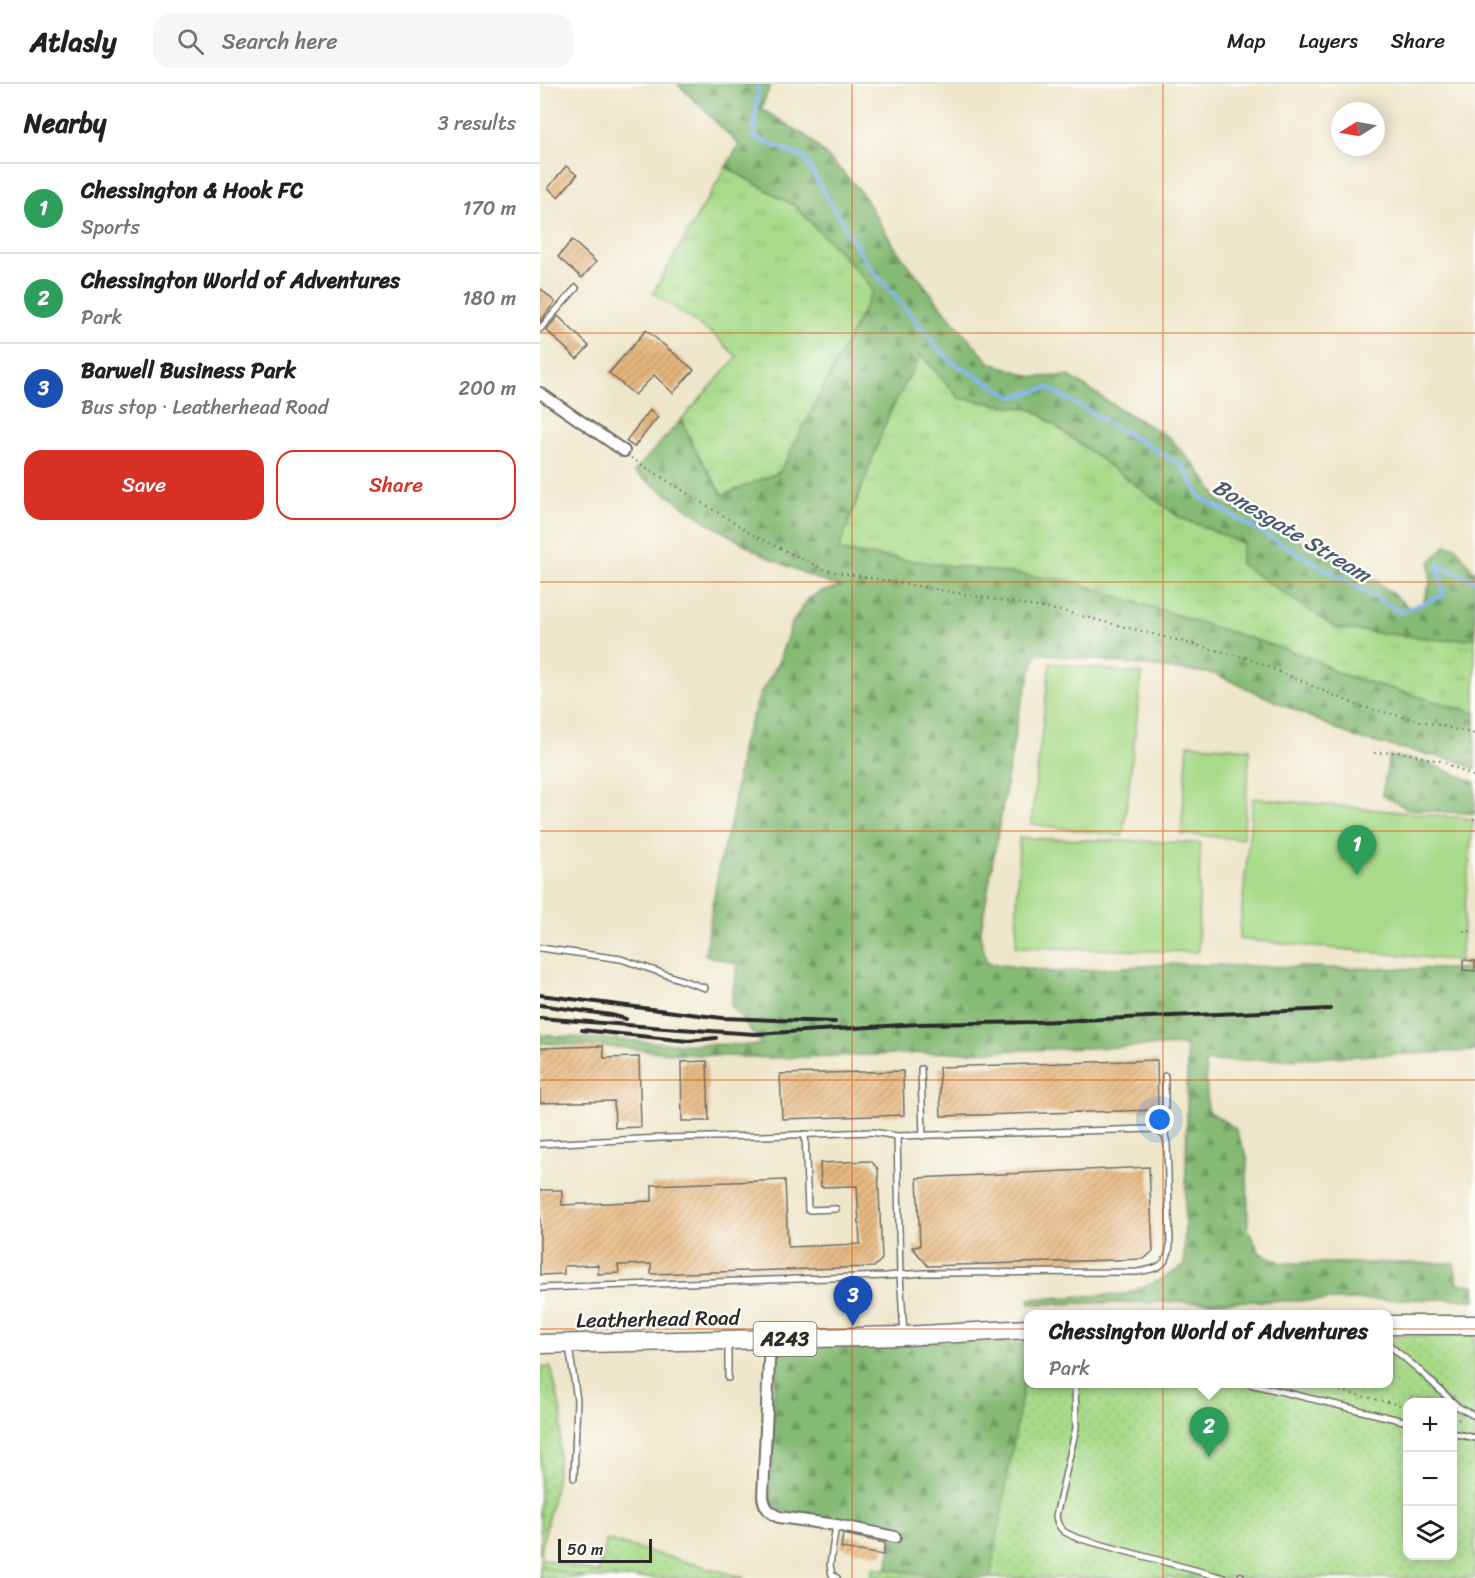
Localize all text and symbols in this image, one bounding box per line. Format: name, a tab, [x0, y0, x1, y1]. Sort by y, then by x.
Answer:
search box	[153, 14, 573, 68]
text: Atlasly	[30, 17, 117, 66]
text: Search here	[222, 22, 338, 61]
text: Map	[1227, 22, 1266, 60]
text: Layers	[1299, 22, 1358, 60]
text: Share	[1391, 22, 1445, 60]
icon: search	[174, 25, 207, 58]
text: Nearby	[24, 100, 106, 146]
north arrow	[1331, 102, 1385, 156]
text: 3 results	[438, 106, 516, 141]
text: Chessington & Hook FC	[81, 171, 303, 210]
text: 1	[39, 191, 48, 226]
text: 170 m	[463, 191, 516, 226]
text: Sports	[81, 210, 140, 245]
text: Chessington World of Adventures	[81, 261, 400, 300]
text: 2	[38, 281, 49, 316]
text: 180 m	[462, 281, 516, 316]
text: Park	[81, 300, 122, 335]
text: Barwell Business Park	[81, 351, 296, 390]
text: 3	[38, 371, 49, 406]
text: 200 m	[459, 371, 516, 406]
text: Bus stop · Leatherhead Road	[81, 390, 328, 425]
button: Save	[24, 450, 264, 520]
button: Share	[276, 450, 516, 520]
water label: Bonesgate Stream	[1205, 468, 1380, 594]
pin: 1	[1338, 826, 1376, 875]
your location	[1145, 1105, 1174, 1134]
pin: 3	[834, 1276, 872, 1326]
street label: Leatherhead Road	[576, 1299, 742, 1339]
popup	[1024, 1310, 1393, 1388]
text: Chessington World of Adventures	[1049, 1312, 1368, 1351]
road number: A243	[754, 1322, 816, 1356]
text: Park	[1049, 1351, 1090, 1386]
map controls	[1403, 1398, 1457, 1560]
button: +	[1403, 1398, 1457, 1452]
pin: 2	[1190, 1408, 1228, 1457]
button: −	[1403, 1452, 1457, 1506]
button: layers	[1403, 1506, 1457, 1560]
text: 50 m	[567, 1535, 603, 1564]
scale bar	[558, 1536, 652, 1564]

